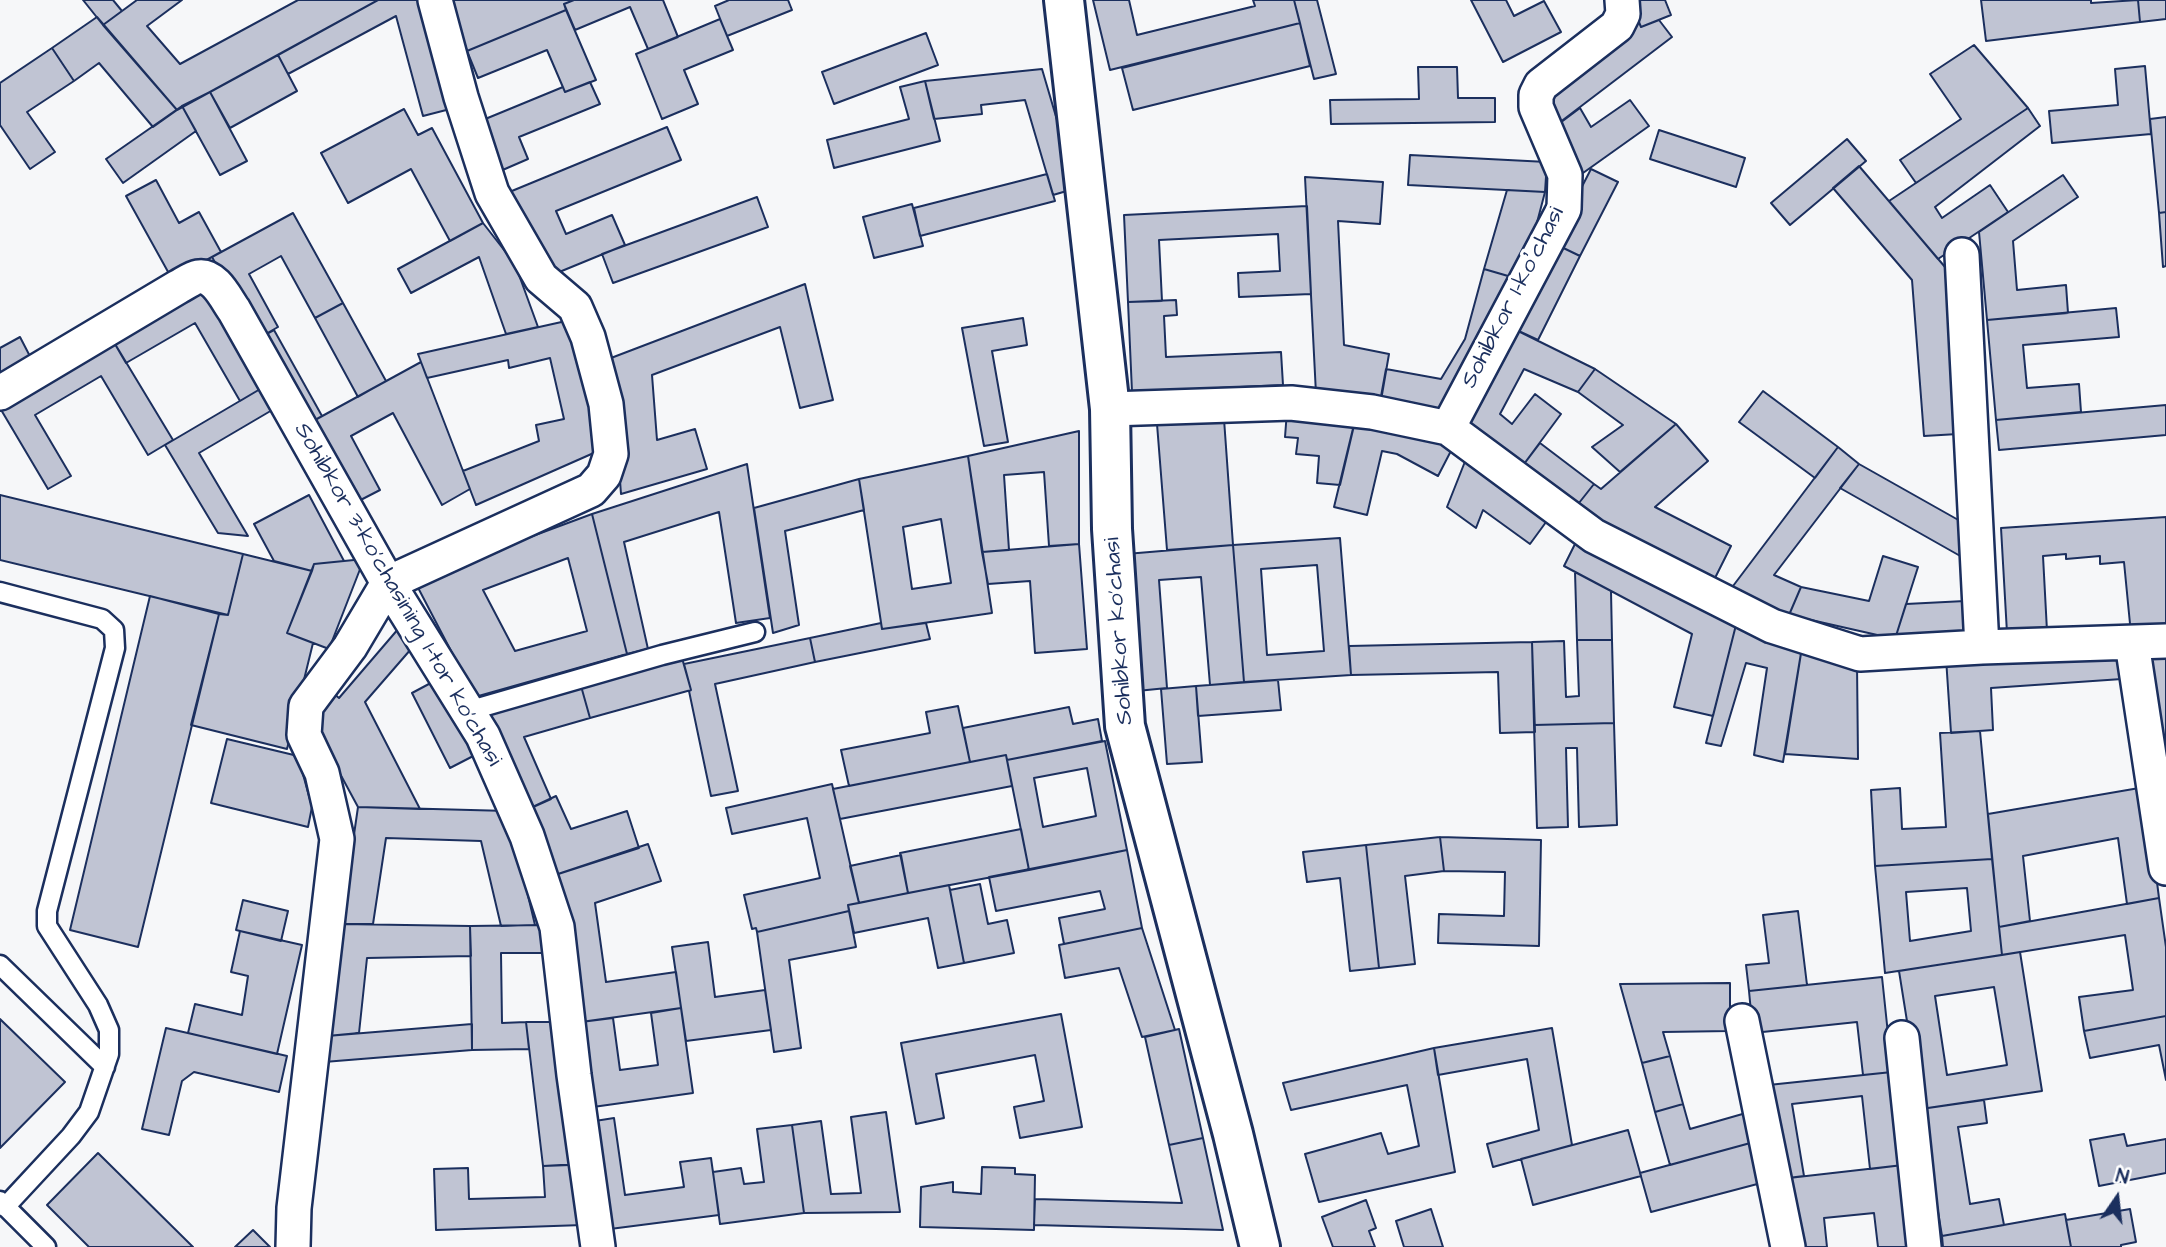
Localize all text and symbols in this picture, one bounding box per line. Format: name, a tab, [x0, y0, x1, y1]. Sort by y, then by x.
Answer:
street label: Sohibkor 1-koʼchasi	[1456, 203, 1572, 393]
street label: Sohibkor 3-ko‘chasining 1-tor ko‘chasi	[287, 418, 507, 772]
street label: Sohibkor ko'chasi	[1100, 536, 1140, 726]
north arrow	[2082, 1163, 2152, 1233]
text: N	[2113, 1163, 2131, 1192]

